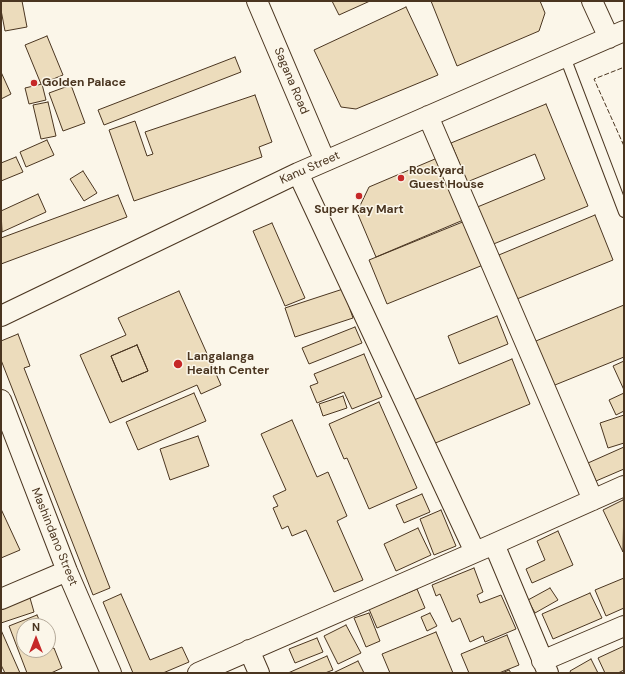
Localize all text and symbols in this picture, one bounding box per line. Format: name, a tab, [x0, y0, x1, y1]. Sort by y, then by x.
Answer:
street label: Sagana Road	[270, 45, 312, 117]
place label: Golden Palace	[42, 76, 126, 90]
marker: Golden Palace	[29, 78, 39, 88]
street label: Kanu Street	[278, 148, 342, 188]
place label: Rockyard Guest House	[409, 164, 484, 192]
marker: Rockyard Guest House	[396, 173, 406, 183]
marker: Super Kay Mart	[354, 191, 364, 201]
place label: Super Kay Mart	[314, 203, 404, 217]
place label: Langalanga Health Center	[187, 350, 269, 378]
marker: Langalanga Health Center	[172, 358, 184, 370]
street label: Mashindano Street	[28, 486, 80, 588]
north arrow	[16, 618, 56, 658]
text: N	[32, 620, 40, 634]

